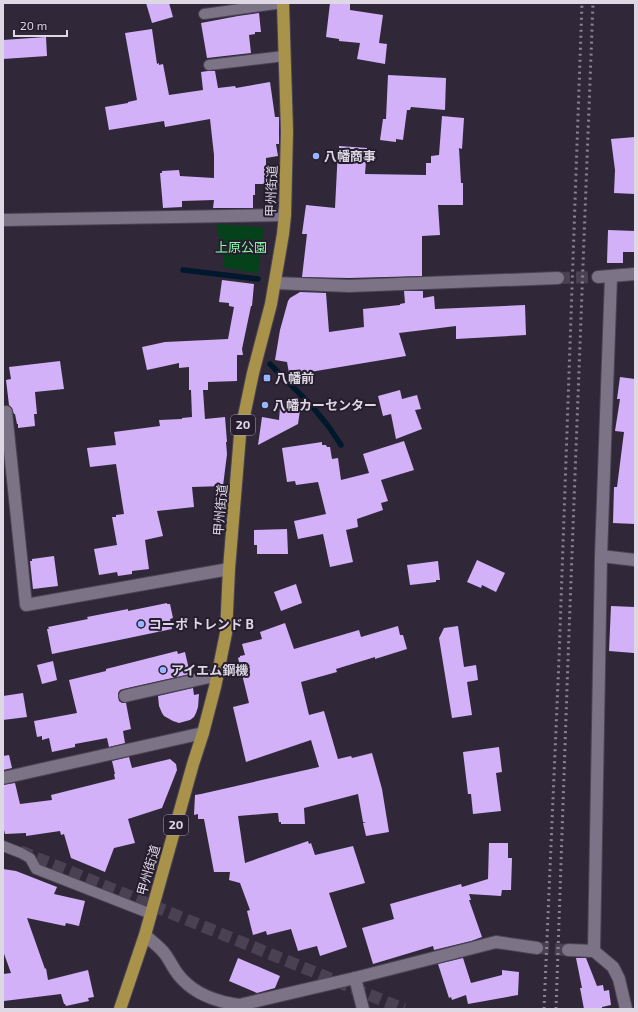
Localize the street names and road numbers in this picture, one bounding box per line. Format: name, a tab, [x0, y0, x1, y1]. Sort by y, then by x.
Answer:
street label: 甲州街道	[262, 165, 280, 217]
road number: 20	[231, 415, 255, 435]
street label: 甲州街道	[210, 483, 230, 537]
road number: 20	[164, 815, 188, 835]
street label: 甲州街道	[133, 843, 163, 897]

